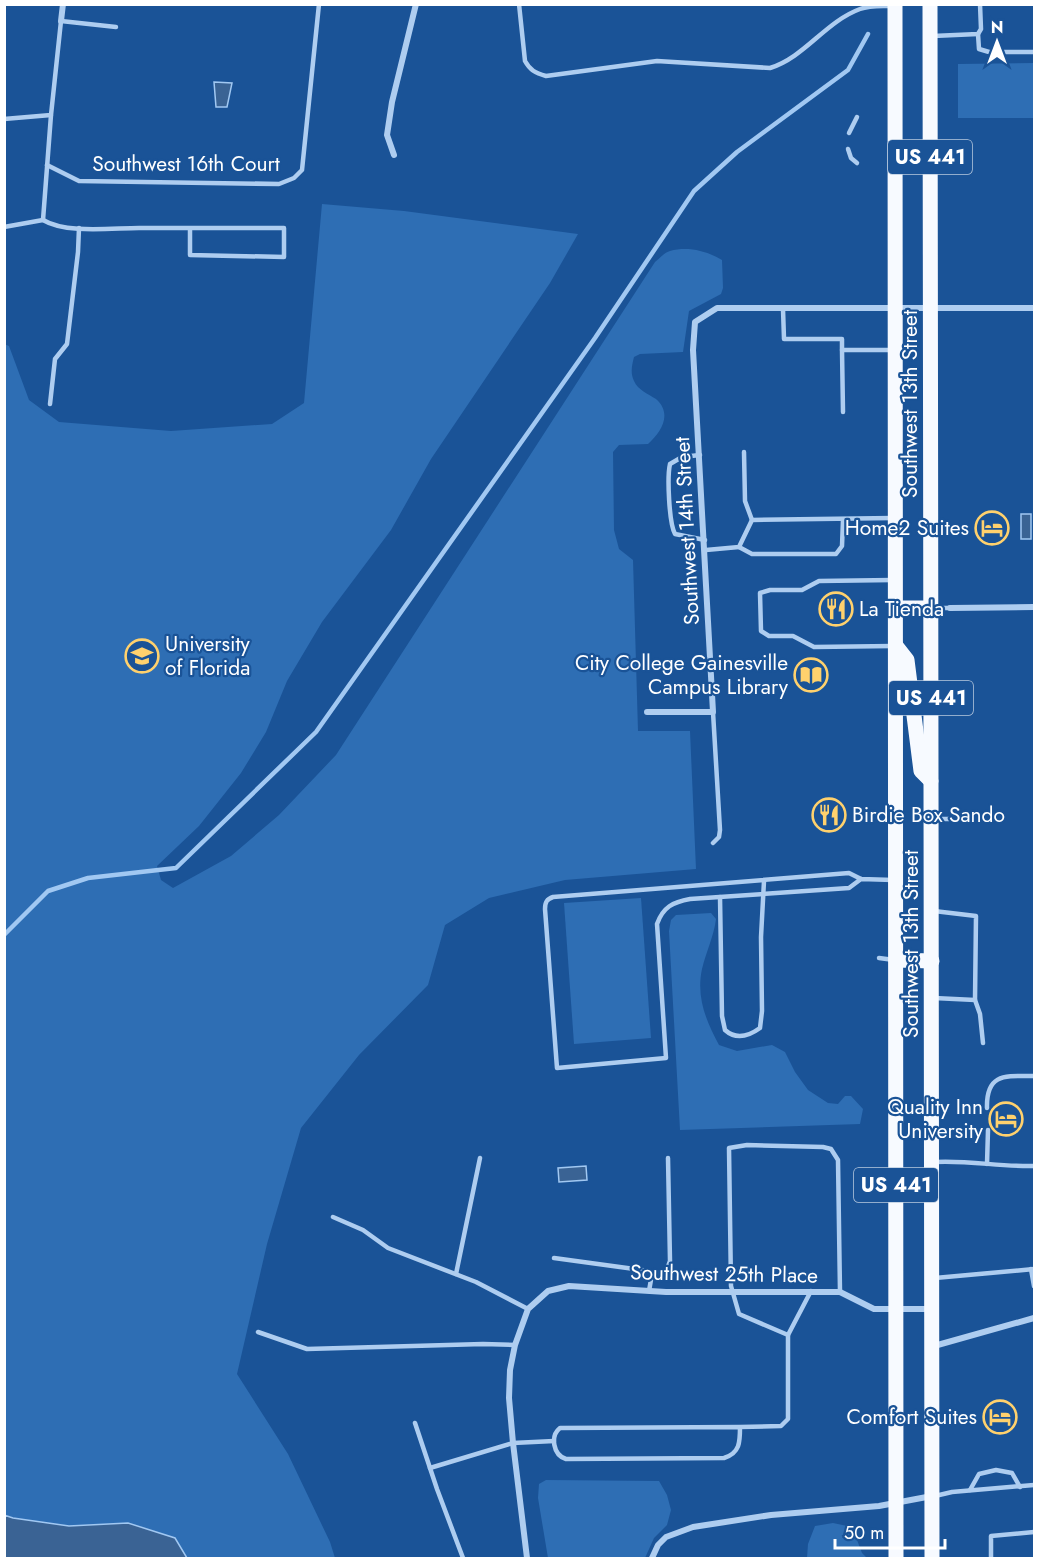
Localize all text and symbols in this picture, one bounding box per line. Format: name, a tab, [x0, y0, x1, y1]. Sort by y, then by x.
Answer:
north arrow	[967, 12, 1027, 72]
text: N	[991, 16, 1003, 39]
road number: US 441	[888, 140, 972, 174]
street label: Southwest 16th Court	[92, 149, 280, 179]
street label: Southwest 13th Street	[895, 310, 925, 498]
street label: Southwest 14th Street	[667, 436, 707, 626]
hotel icon: Home2 Suites	[974, 510, 1010, 546]
place label: Home2 Suites	[845, 513, 969, 543]
restaurant icon: La Tienda	[818, 591, 854, 627]
place label: La Tienda	[859, 594, 944, 624]
place label: University of Florida	[165, 629, 251, 683]
school or university icon: University of Florida	[124, 638, 160, 674]
place label: City College Gainesville Campus Library	[575, 648, 789, 702]
library icon: City College Gainesville Campus Library	[793, 657, 829, 693]
road number: US 441	[889, 681, 973, 715]
restaurant icon: Birdie Box Sando	[811, 797, 847, 833]
place label: Birdie Box Sando	[852, 800, 1005, 830]
street label: Southwest 13th Street	[896, 850, 926, 1038]
place label: Quality Inn University	[887, 1092, 984, 1146]
hotel icon: Quality Inn University	[988, 1101, 1024, 1137]
road number: US 441	[854, 1168, 938, 1202]
street label: Southwest 25th Place	[630, 1257, 818, 1291]
hotel icon: Comfort Suites	[982, 1399, 1018, 1435]
place label: Comfort Suites	[846, 1402, 977, 1432]
scale bar	[835, 1512, 944, 1550]
text: 50 m	[844, 1520, 884, 1546]

